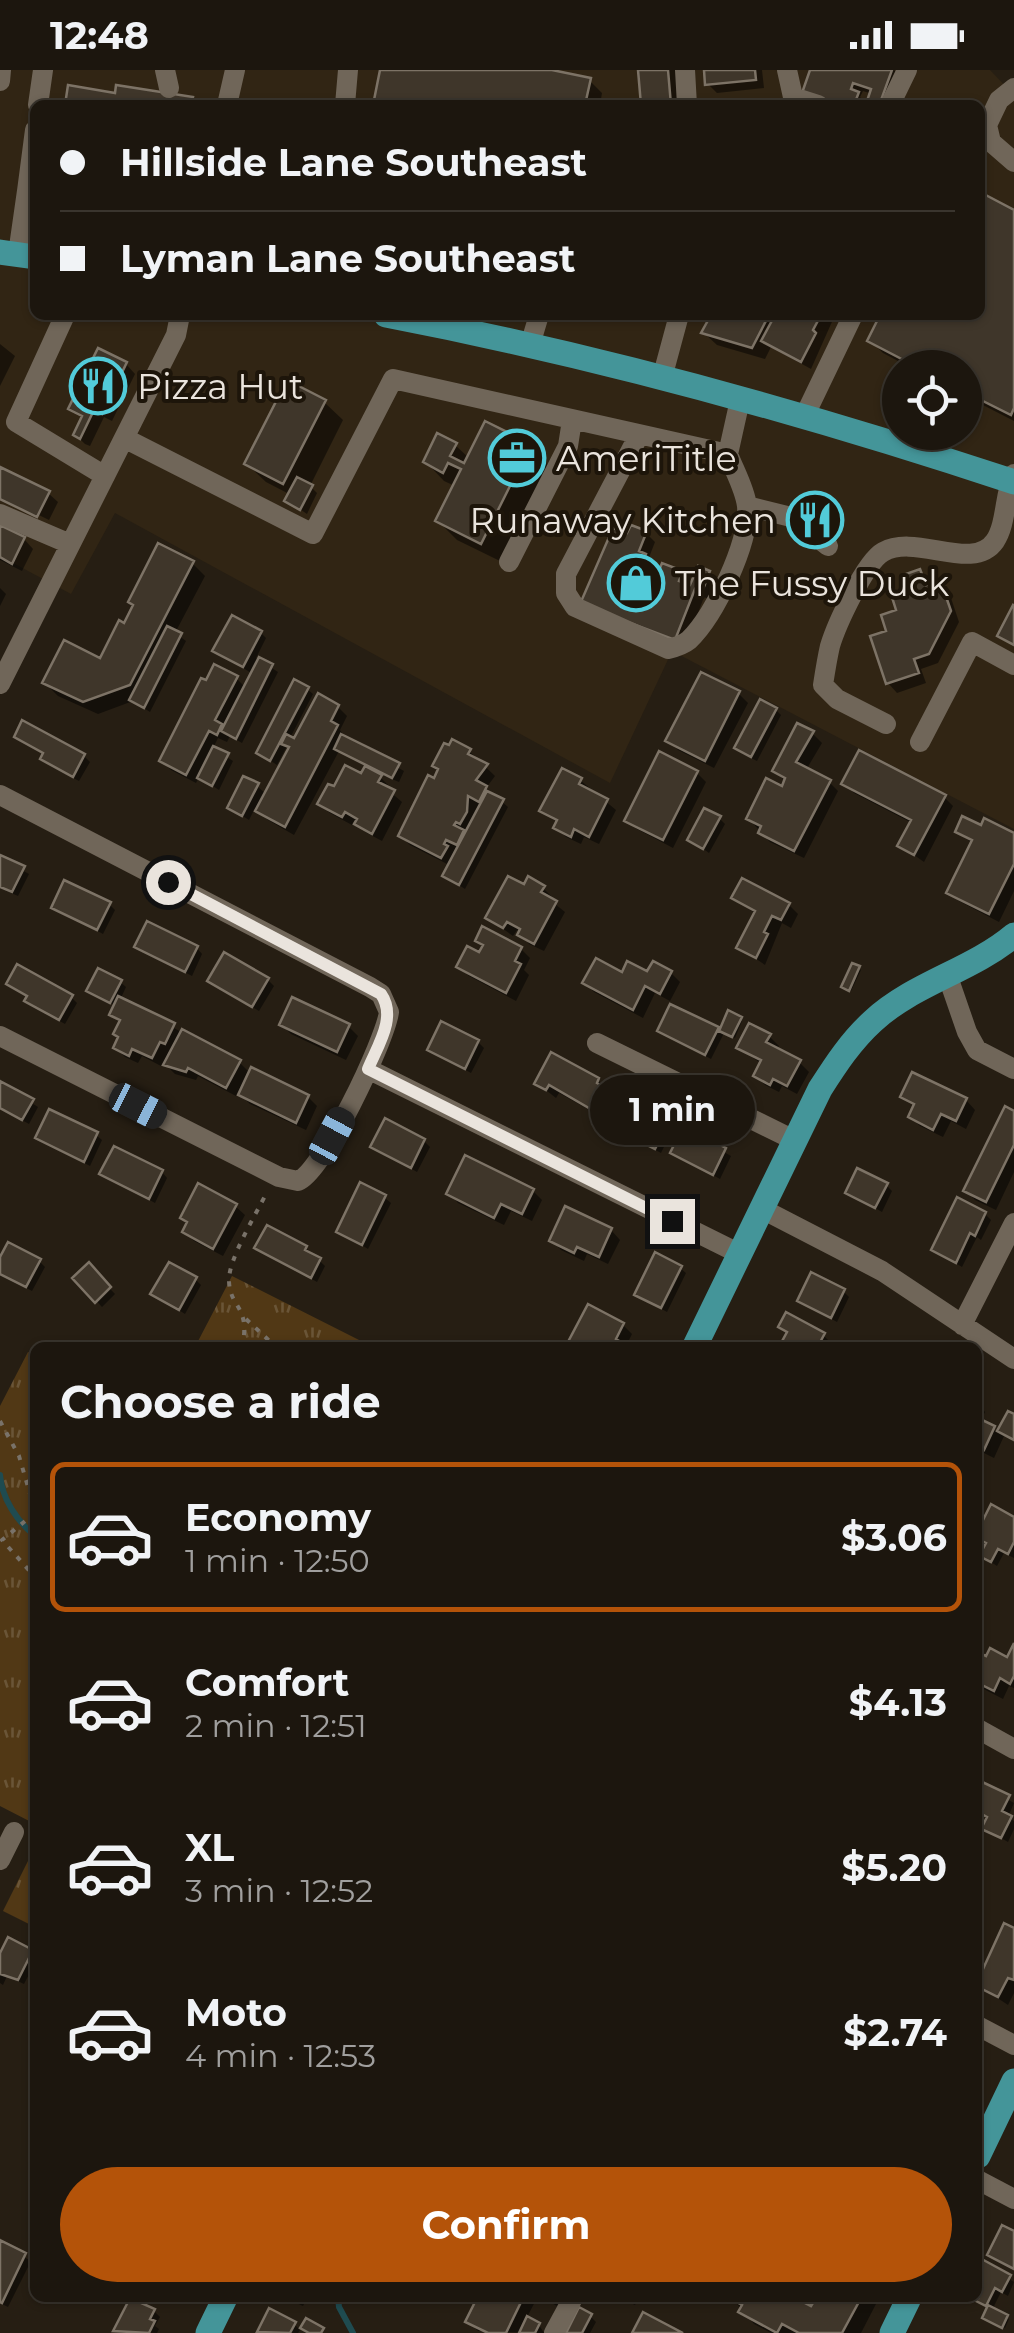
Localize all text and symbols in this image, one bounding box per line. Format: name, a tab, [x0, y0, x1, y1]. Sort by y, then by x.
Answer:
text: 12:48	[50, 12, 149, 59]
text: Hillside Lane Southeast	[120, 139, 587, 186]
text: Lyman Lane Southeast	[120, 235, 575, 282]
map controls	[882, 350, 982, 450]
button: locate	[882, 350, 982, 450]
restaurant icon: Pizza Hut	[68, 356, 128, 416]
place label: Pizza Hut	[137, 365, 303, 408]
office icon: AmeriTitle	[487, 428, 547, 488]
place label: AmeriTitle	[556, 437, 737, 480]
restaurant icon: Runaway Kitchen	[785, 490, 845, 550]
place label: Runaway Kitchen	[470, 499, 776, 542]
shop icon: The Fussy Duck	[606, 553, 666, 613]
place label: The Fussy Duck	[675, 562, 949, 605]
route start	[146, 860, 191, 905]
callout: 1 min	[590, 1076, 754, 1146]
car	[104, 1079, 172, 1133]
text: 1 min	[629, 1090, 716, 1129]
car	[305, 1102, 359, 1170]
route end	[650, 1199, 695, 1244]
text: Choose a ride	[60, 1374, 381, 1429]
icon: car	[65, 1492, 155, 1582]
text: Economy	[185, 1494, 371, 1541]
text: $3.06	[841, 1514, 947, 1561]
text: 1 min · 12:50	[185, 1541, 370, 1580]
icon: car	[65, 1657, 155, 1747]
text: Comfort	[185, 1659, 349, 1706]
text: $4.13	[849, 1679, 947, 1726]
text: 2 min · 12:51	[185, 1706, 367, 1745]
icon: car	[65, 1822, 155, 1912]
text: XL	[185, 1824, 234, 1871]
text: $5.20	[842, 1844, 947, 1891]
text: 3 min · 12:52	[185, 1871, 373, 1910]
icon: car	[65, 1987, 155, 2077]
text: Moto	[185, 1989, 287, 2036]
text: $2.74	[843, 2009, 947, 2056]
text: 4 min · 12:53	[185, 2036, 376, 2075]
button: Confirm	[60, 2167, 952, 2282]

